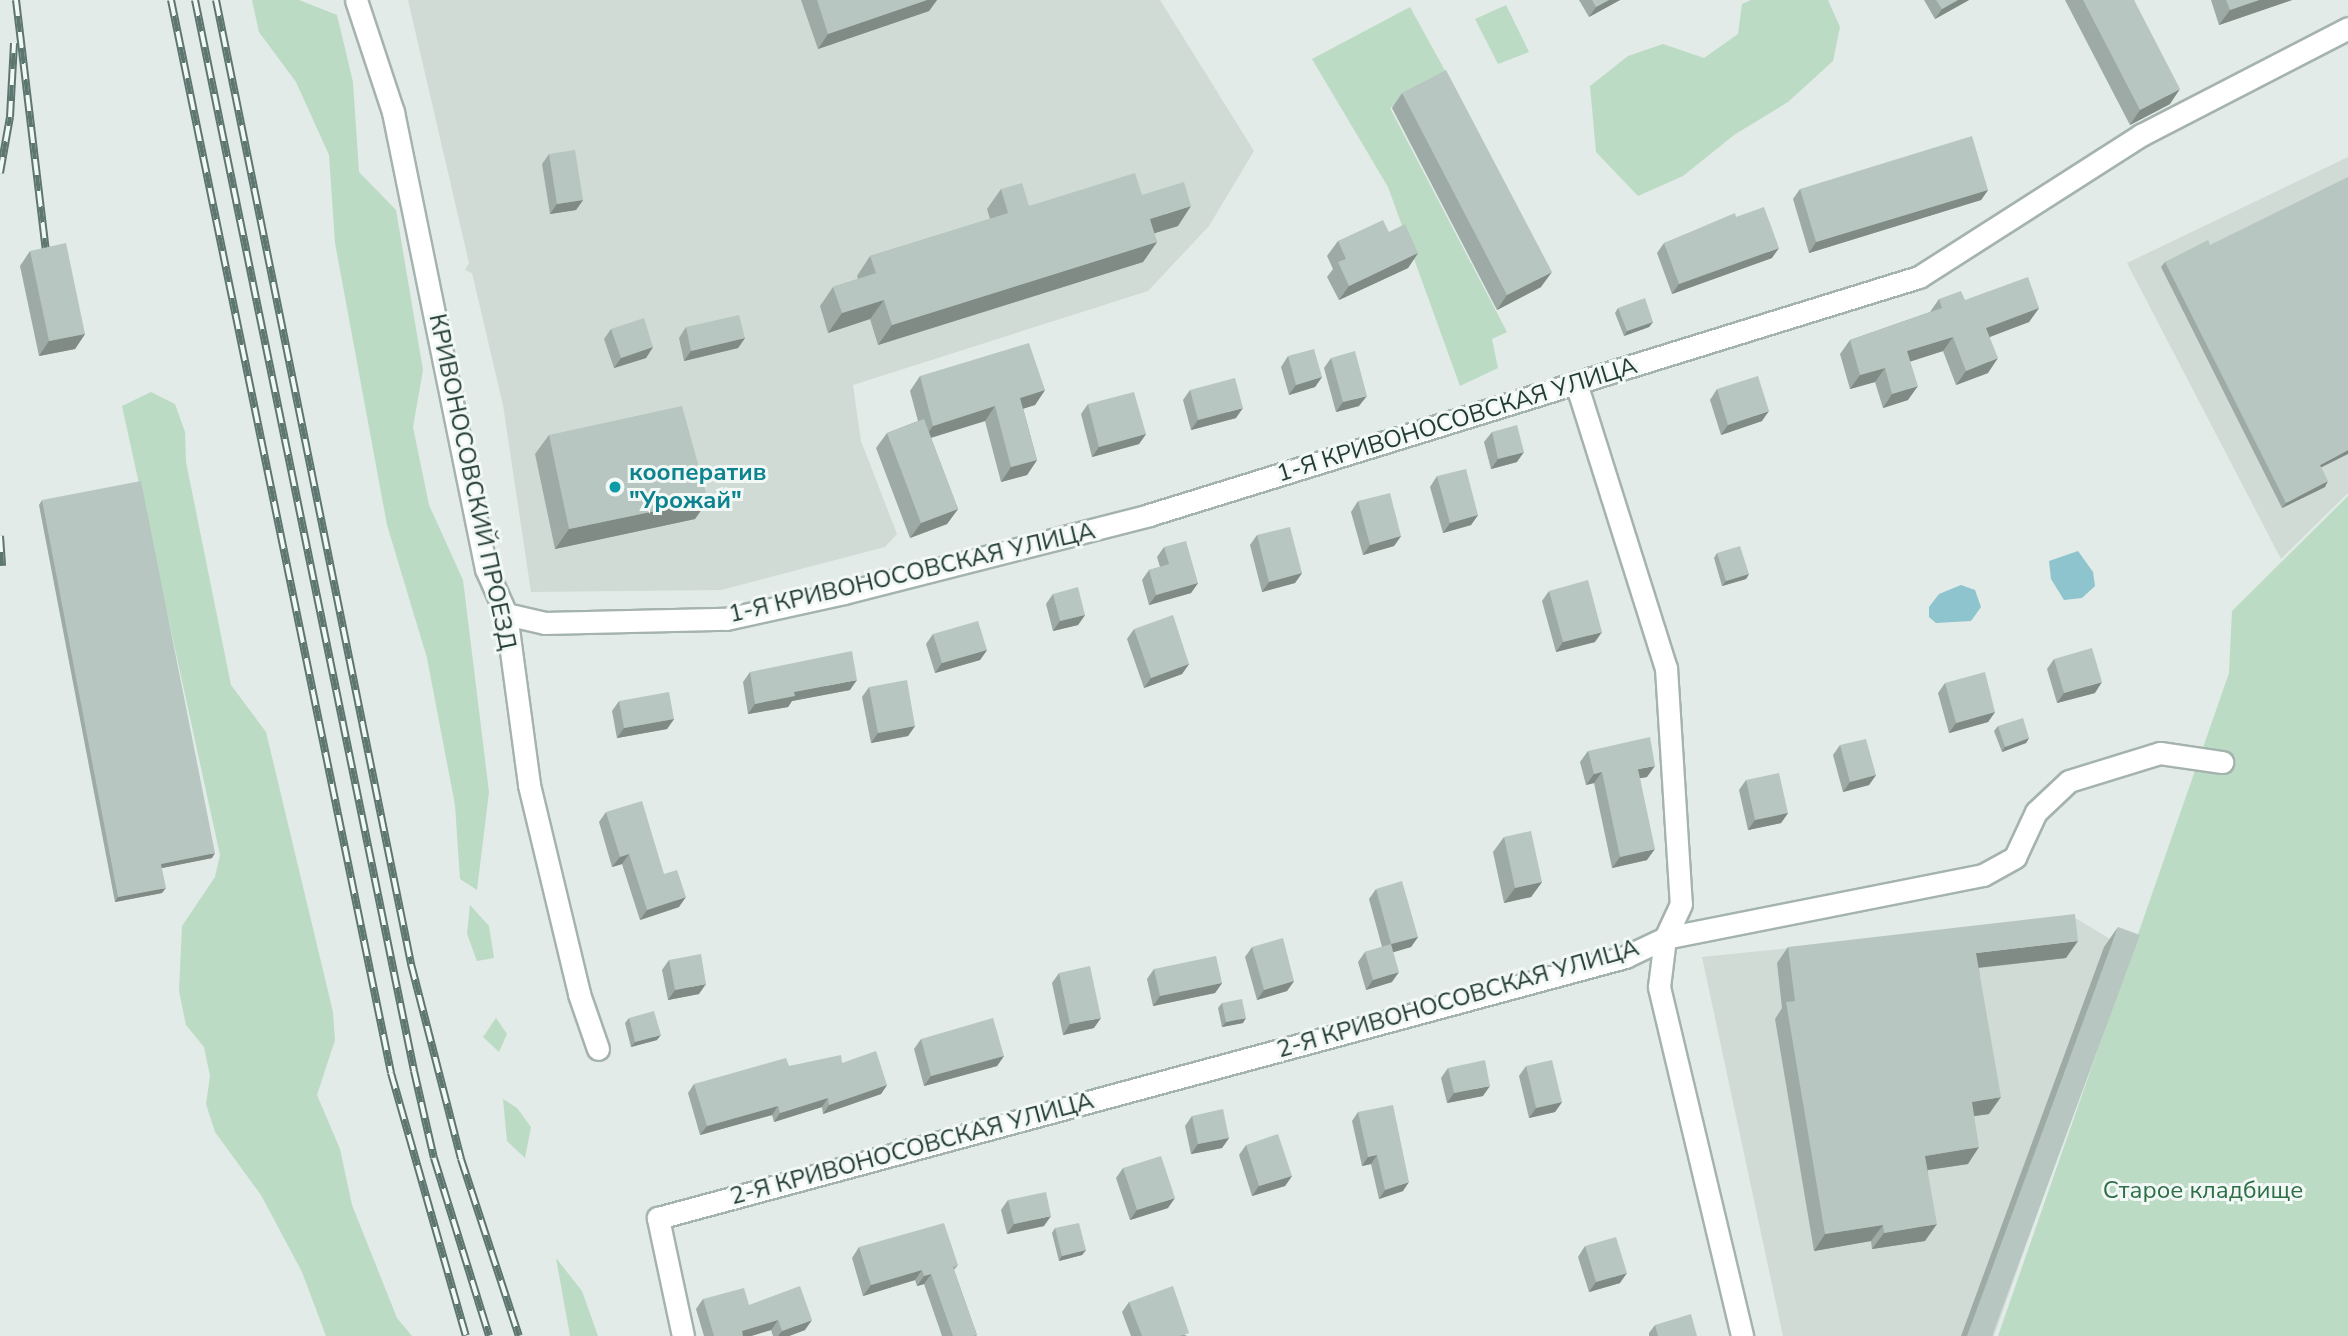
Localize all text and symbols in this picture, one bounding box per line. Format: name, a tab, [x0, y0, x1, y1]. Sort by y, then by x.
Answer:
street label: КРИВОНОСОВСКИЙ ПРОЕЗД	[422, 311, 522, 653]
street label: 1-Я КРИВОНОСОВСКАЯ УЛИЦА	[1273, 351, 1641, 489]
place label: кооператив "Урожай"	[629, 459, 766, 515]
marker: кооператив "Урожай"	[607, 479, 623, 495]
street label: 1-Я КРИВОНОСОВСКАЯ УЛИЦА	[726, 517, 1098, 629]
street label: 2-Я КРИВОНОСОВСКАЯ УЛИЦА	[1274, 933, 1642, 1065]
street label: 2-Я КРИВОНОСОВСКАЯ УЛИЦА	[727, 1087, 1097, 1211]
park label: Старое кладбище	[2103, 1177, 2303, 1205]

